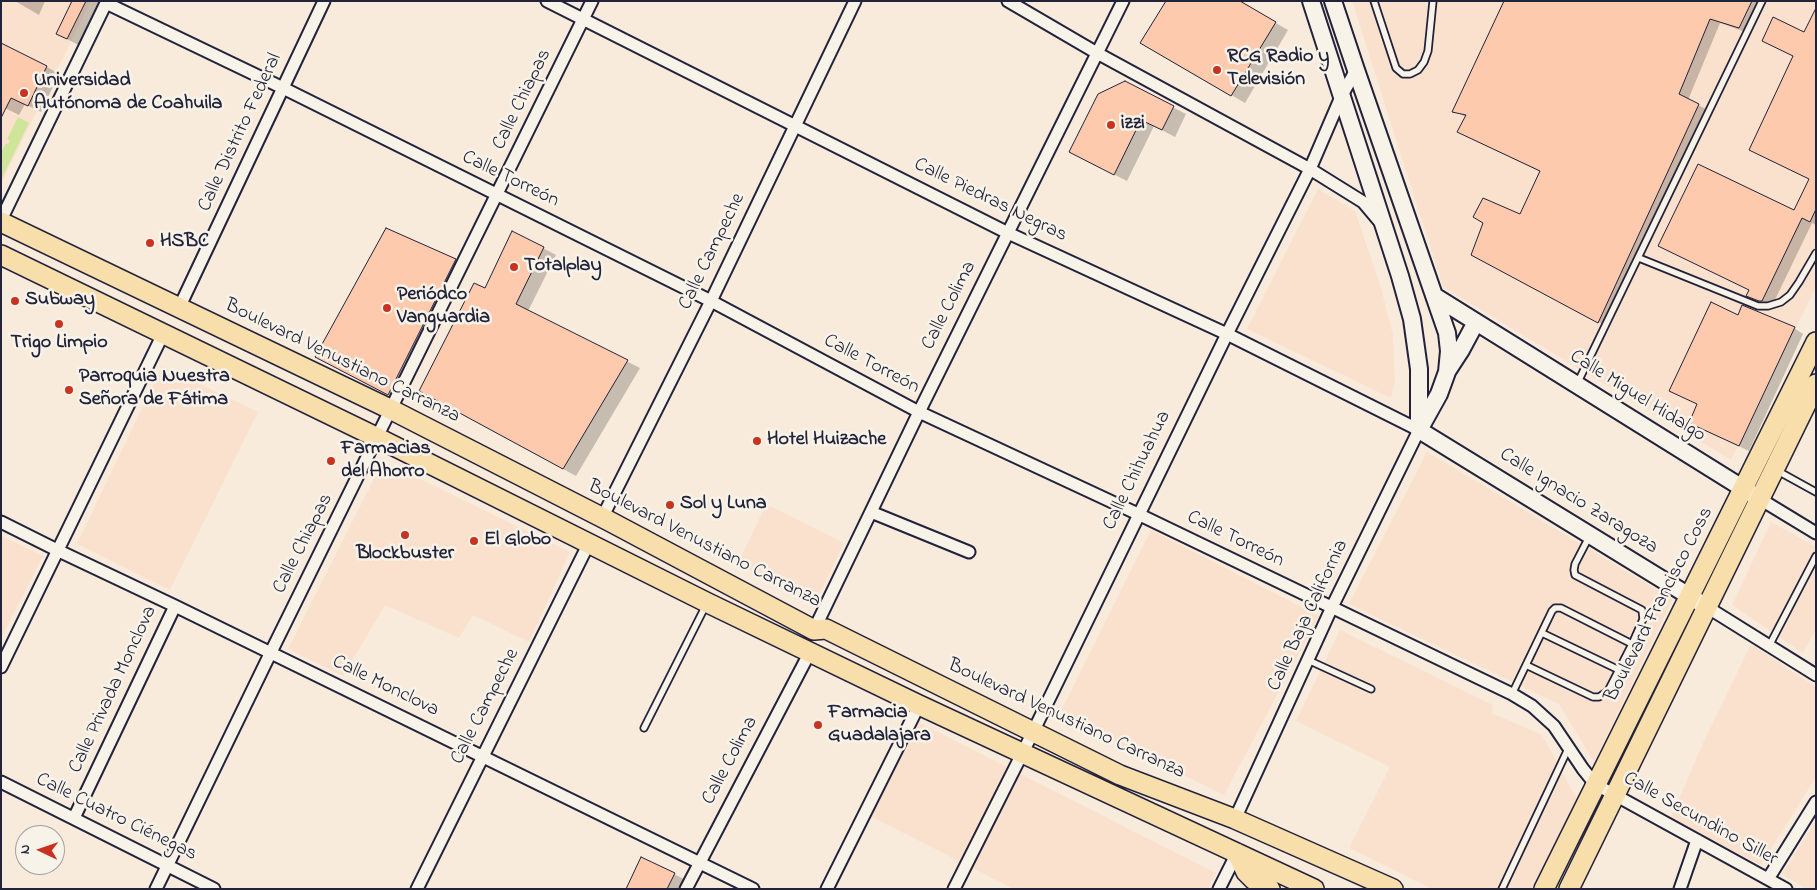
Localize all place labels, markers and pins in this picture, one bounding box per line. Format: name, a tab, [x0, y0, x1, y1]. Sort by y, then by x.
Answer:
place label: RCG Radio y Televisión	[1227, 46, 1329, 93]
marker: RCG Radio y Televisión	[1211, 64, 1223, 76]
place label: Universidad Autónoma de Coahuila	[34, 70, 222, 117]
marker: Universidad Autónoma de Coahuila	[18, 87, 30, 99]
place label: izzi	[1121, 113, 1145, 137]
marker: izzi	[1105, 119, 1117, 131]
place label: HSBC	[160, 231, 209, 255]
marker: HSBC	[144, 237, 156, 249]
place label: Totalplay	[524, 255, 601, 279]
marker: Totalplay	[508, 261, 520, 273]
place label: Periódco Vanguardia	[397, 284, 490, 331]
place label: Subway	[25, 289, 95, 313]
marker: Subway	[9, 295, 21, 307]
marker: Periódco Vanguardia	[381, 302, 393, 314]
marker: Trigo Limpio	[53, 318, 65, 330]
place label: Trigo Limpio	[10, 332, 108, 356]
place label: Parroquia Nuestra Señora de Fátima	[79, 366, 230, 413]
marker: Parroquia Nuestra Señora de Fátima	[63, 384, 75, 396]
place label: Hotel Huizache	[767, 429, 886, 453]
marker: Hotel Huizache	[751, 435, 763, 447]
place label: Farmacias del Ahorro	[341, 438, 431, 485]
marker: Farmacias del Ahorro	[325, 455, 337, 467]
place label: Sol y Luna	[680, 493, 767, 517]
marker: Sol y Luna	[664, 499, 676, 511]
marker: Blockbuster	[399, 529, 411, 541]
place label: El Globo	[484, 529, 551, 553]
marker: El Globo	[468, 535, 480, 547]
place label: Blockbuster	[356, 543, 454, 567]
place label: Farmacia Guadalajara	[828, 702, 931, 749]
marker: Farmacia Guadalajara	[812, 719, 824, 731]

